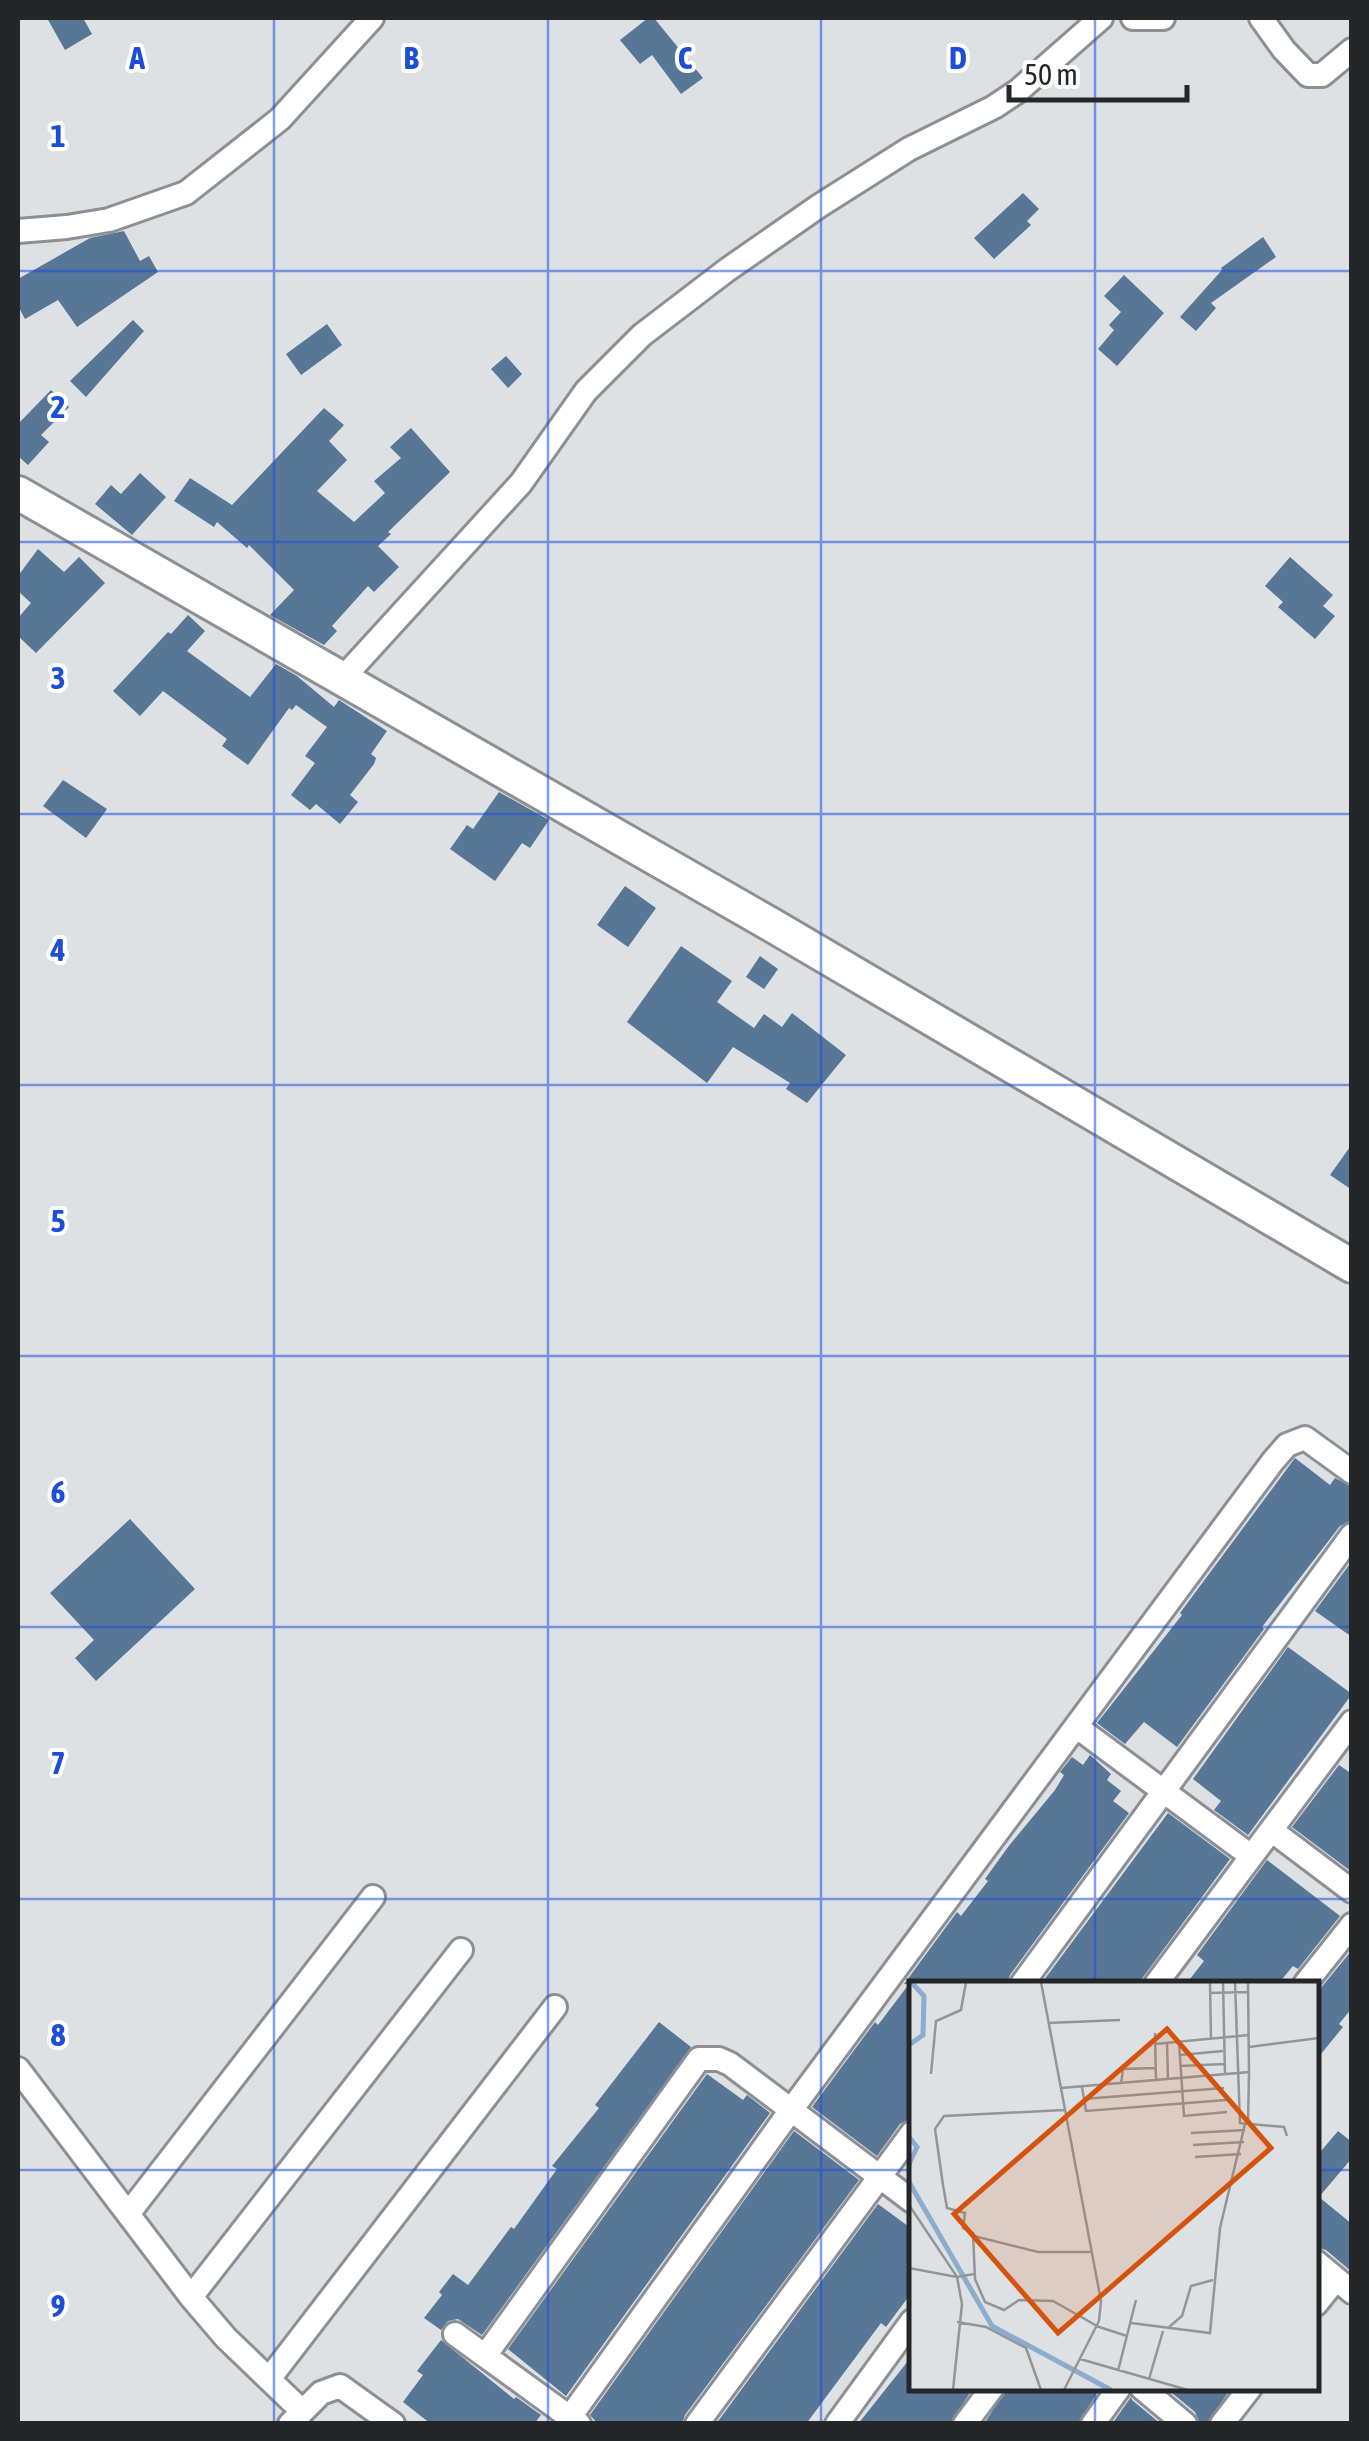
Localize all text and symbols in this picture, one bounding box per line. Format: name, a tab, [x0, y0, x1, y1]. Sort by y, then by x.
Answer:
text: A	[128, 39, 145, 76]
text: B	[403, 39, 419, 76]
text: C	[678, 39, 693, 76]
text: D	[949, 39, 967, 76]
scale bar	[1009, 40, 1186, 102]
text: 50 m	[1024, 57, 1078, 91]
text: 1	[50, 117, 66, 154]
text: 2	[50, 388, 66, 425]
text: 3	[50, 659, 66, 696]
text: 4	[49, 931, 66, 968]
text: 5	[50, 1202, 66, 1239]
text: 6	[50, 1473, 66, 1510]
text: 7	[50, 1744, 66, 1781]
inset map	[909, 1981, 1319, 2391]
text: 8	[50, 2016, 66, 2053]
text: 9	[50, 2287, 66, 2324]

